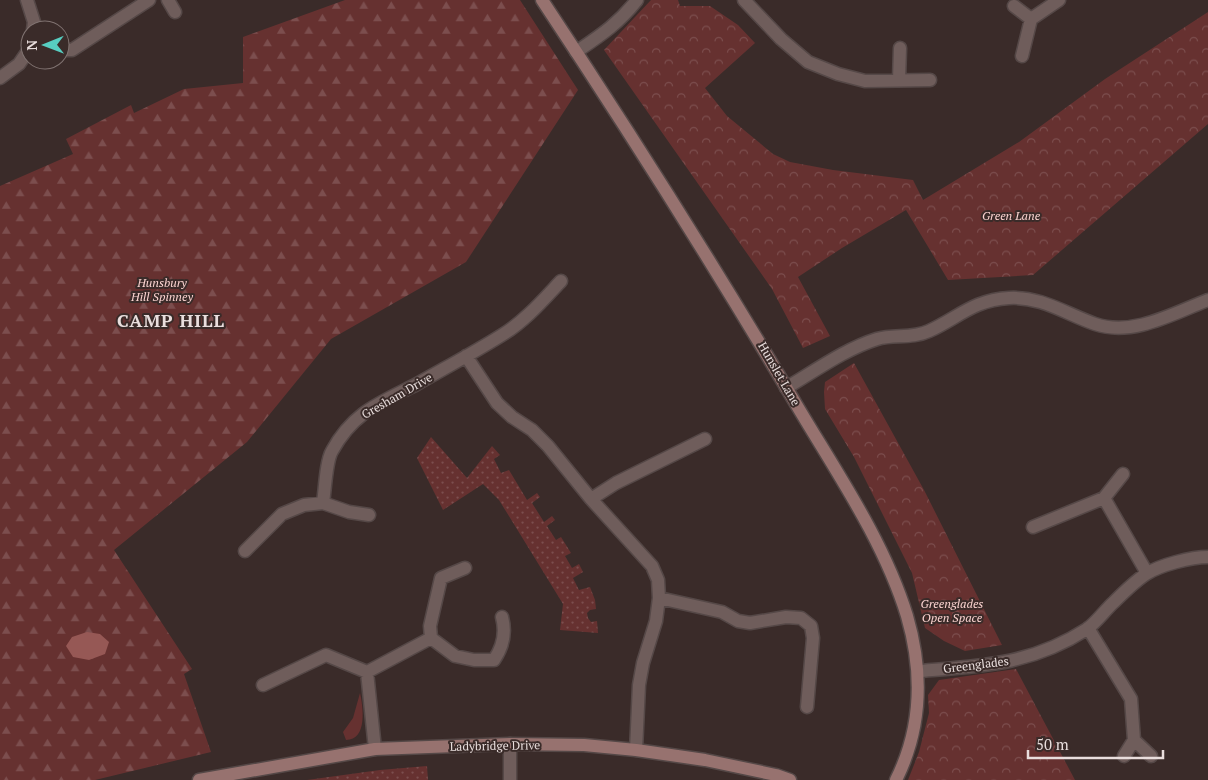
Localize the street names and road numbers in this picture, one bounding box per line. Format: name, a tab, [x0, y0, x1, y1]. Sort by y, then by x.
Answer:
street label: Hunslet Lane	[755, 339, 804, 408]
street label: Gresham Drive	[359, 369, 435, 422]
street label: Greenglades	[942, 653, 1010, 676]
street label: Ladybridge Drive	[450, 737, 540, 754]

